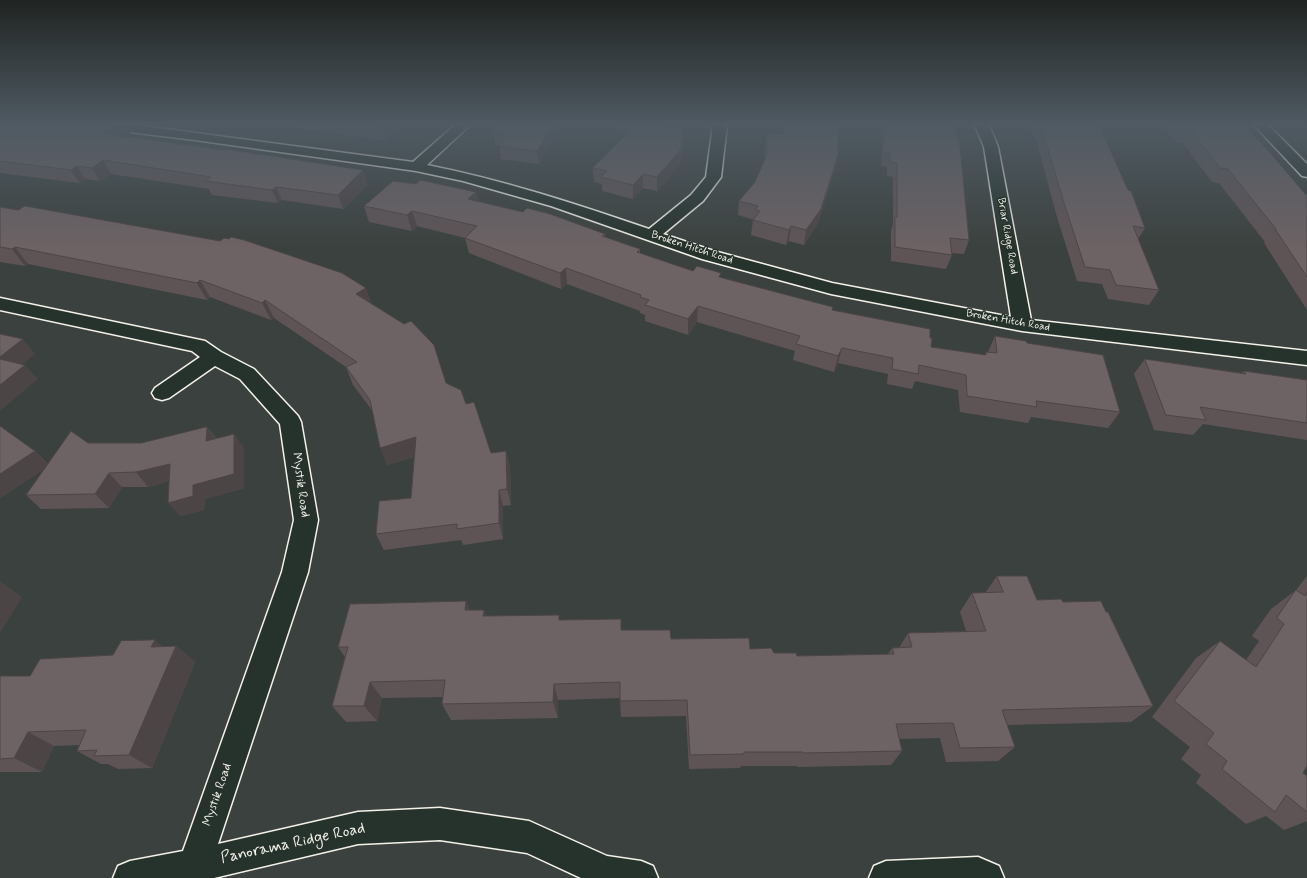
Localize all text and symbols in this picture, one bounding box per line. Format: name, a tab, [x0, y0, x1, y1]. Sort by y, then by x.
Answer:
street label: Briar Ridge Road	[994, 197, 1020, 275]
street label: Broken Hitch Road	[650, 229, 734, 267]
street label: Broken Hitch Road	[965, 307, 1051, 335]
street label: Mystik Road	[288, 451, 312, 519]
street label: Mystik Road	[200, 761, 236, 829]
street label: Panorama Ridge Road	[219, 819, 367, 869]

